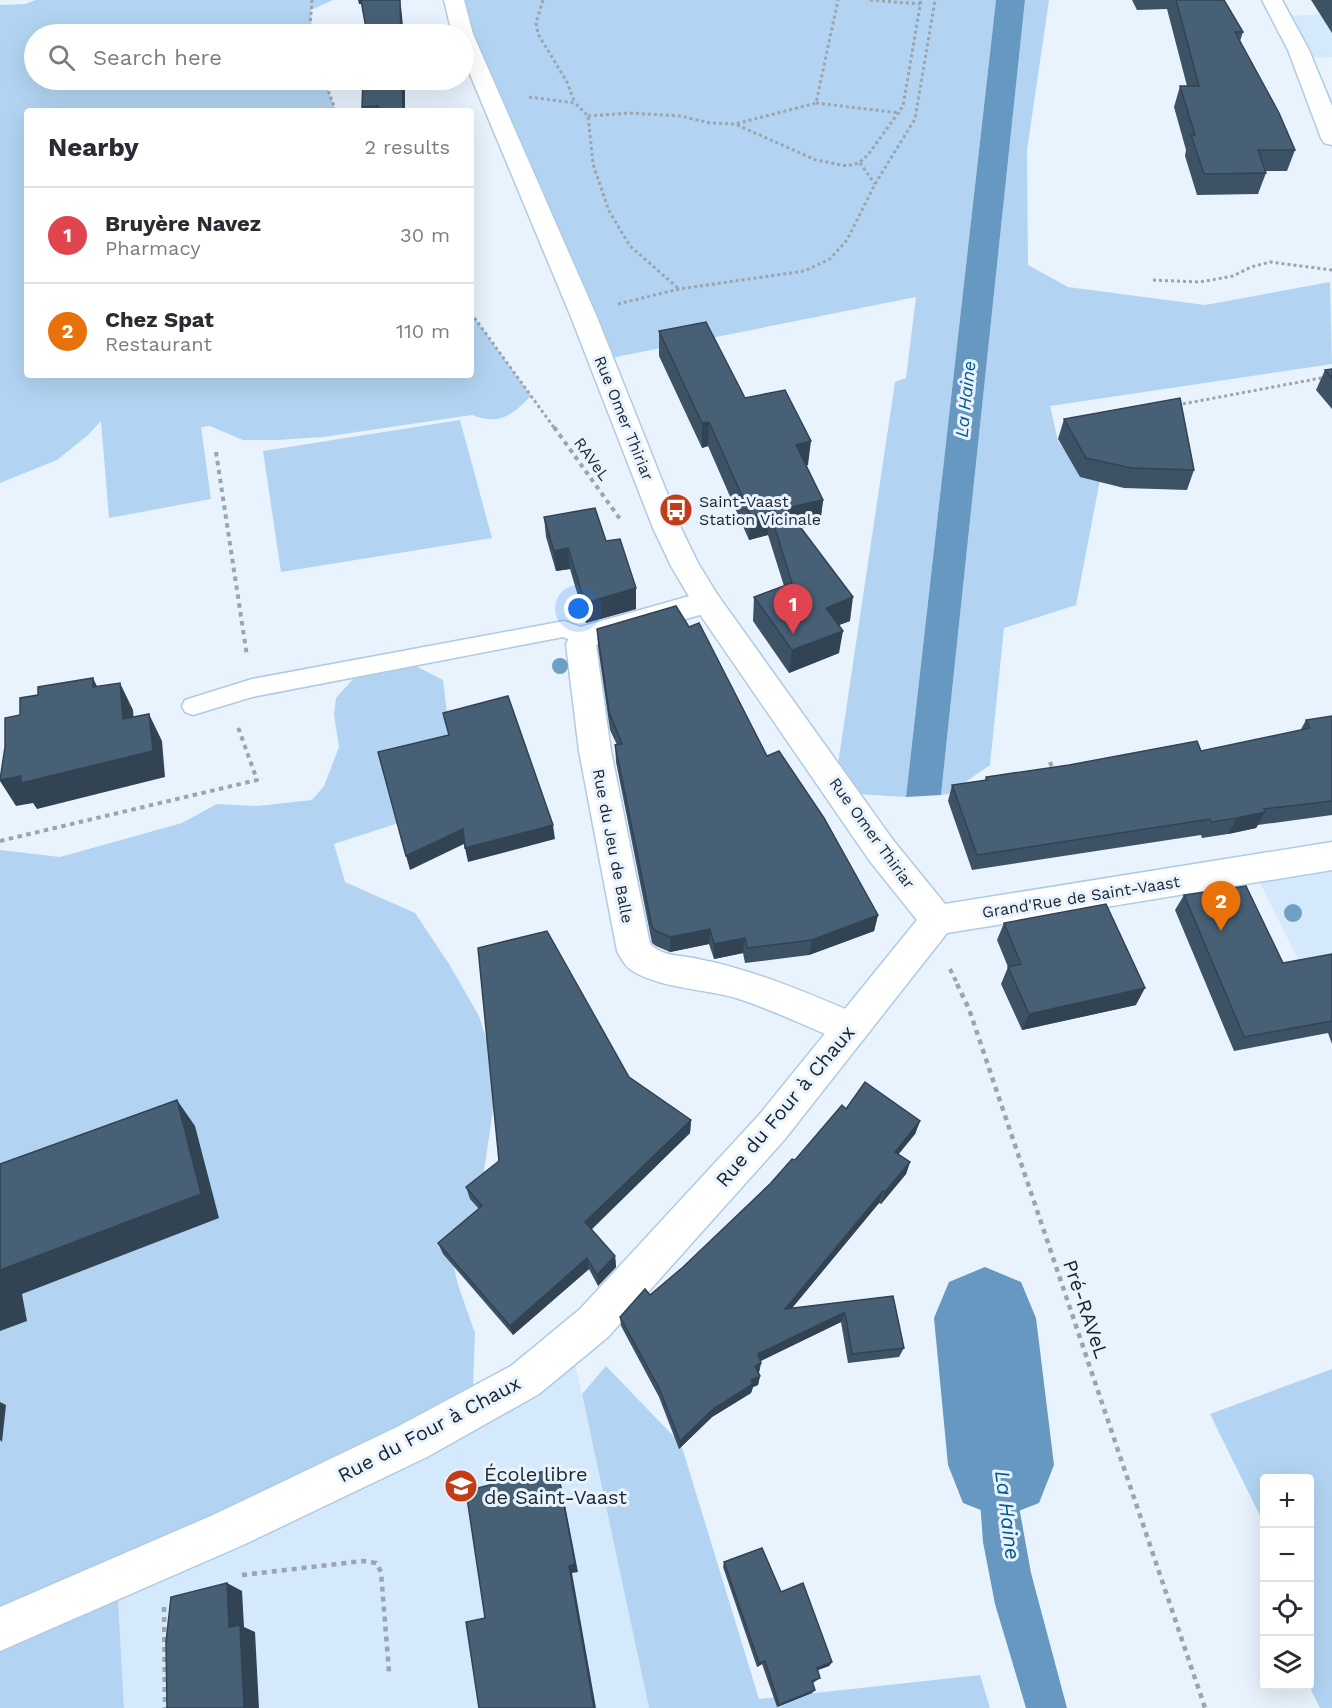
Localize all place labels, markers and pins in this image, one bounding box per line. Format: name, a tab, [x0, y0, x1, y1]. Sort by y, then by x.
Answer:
bus stop icon: Saint-Vaast Station Vicinale	[658, 492, 694, 528]
place label: Saint-Vaast Station Vicinale	[699, 492, 821, 529]
pin: 1	[774, 584, 812, 634]
pin: 2	[1202, 882, 1240, 931]
place label: École libre de Saint-Vaast	[484, 1462, 628, 1509]
school or university icon: École libre de Saint-Vaast	[443, 1468, 479, 1504]

